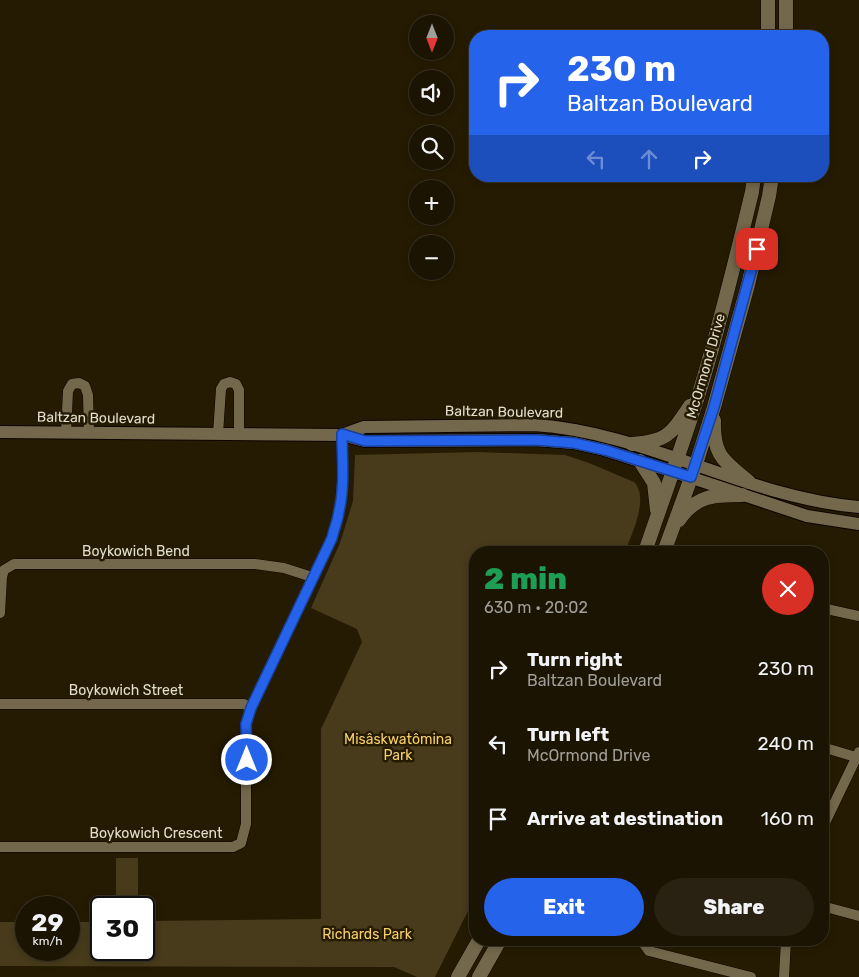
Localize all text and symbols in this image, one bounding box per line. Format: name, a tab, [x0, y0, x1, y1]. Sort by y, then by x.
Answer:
north arrow	[409, 15, 454, 60]
map controls	[409, 15, 454, 280]
text: 230 m	[567, 48, 676, 90]
icon: right	[484, 50, 549, 115]
button: sound	[409, 70, 454, 115]
text: Baltzan Boulevard	[567, 90, 753, 117]
button: search	[409, 125, 454, 170]
icon: left	[582, 145, 610, 173]
icon: ahead	[635, 145, 663, 173]
icon: right	[688, 145, 716, 173]
button: +	[409, 180, 454, 225]
pin	[736, 228, 778, 270]
button: −	[409, 235, 454, 280]
icon: arrive	[743, 235, 771, 263]
street label: McOrmond Drive	[683, 312, 729, 420]
street label: Baltzan Boulevard	[445, 402, 563, 422]
street label: Baltzan Boulevard	[37, 408, 155, 428]
street label: Boykowich Bend	[82, 543, 190, 560]
text: 2 min	[484, 561, 567, 597]
button: close	[762, 563, 814, 615]
text: 630 m · 20:02	[484, 598, 588, 617]
text: Turn right	[527, 648, 622, 671]
icon: right	[484, 655, 512, 683]
text: 230 m	[758, 657, 814, 680]
text: Baltzan Boulevard	[527, 671, 662, 690]
street label: Boykowich Street	[69, 682, 184, 699]
text: Turn left	[527, 723, 609, 746]
icon: left	[484, 730, 512, 758]
park label: Misâskwatômina Park	[344, 731, 452, 764]
text: 240 m	[758, 732, 814, 755]
position arrow	[220, 733, 272, 785]
text: McOrmond Drive	[527, 746, 651, 765]
icon: arrive	[484, 805, 512, 833]
text: Arrive at destination	[527, 807, 723, 830]
text: 160 m	[761, 807, 814, 830]
street label: Boykowich Crescent	[90, 825, 223, 842]
button: Exit	[484, 878, 644, 936]
button: Share	[654, 878, 814, 936]
speed limit sign: 30	[90, 896, 155, 961]
text: 29	[31, 908, 64, 937]
park label: Richards Park	[322, 926, 413, 943]
text: km/h	[33, 934, 62, 948]

